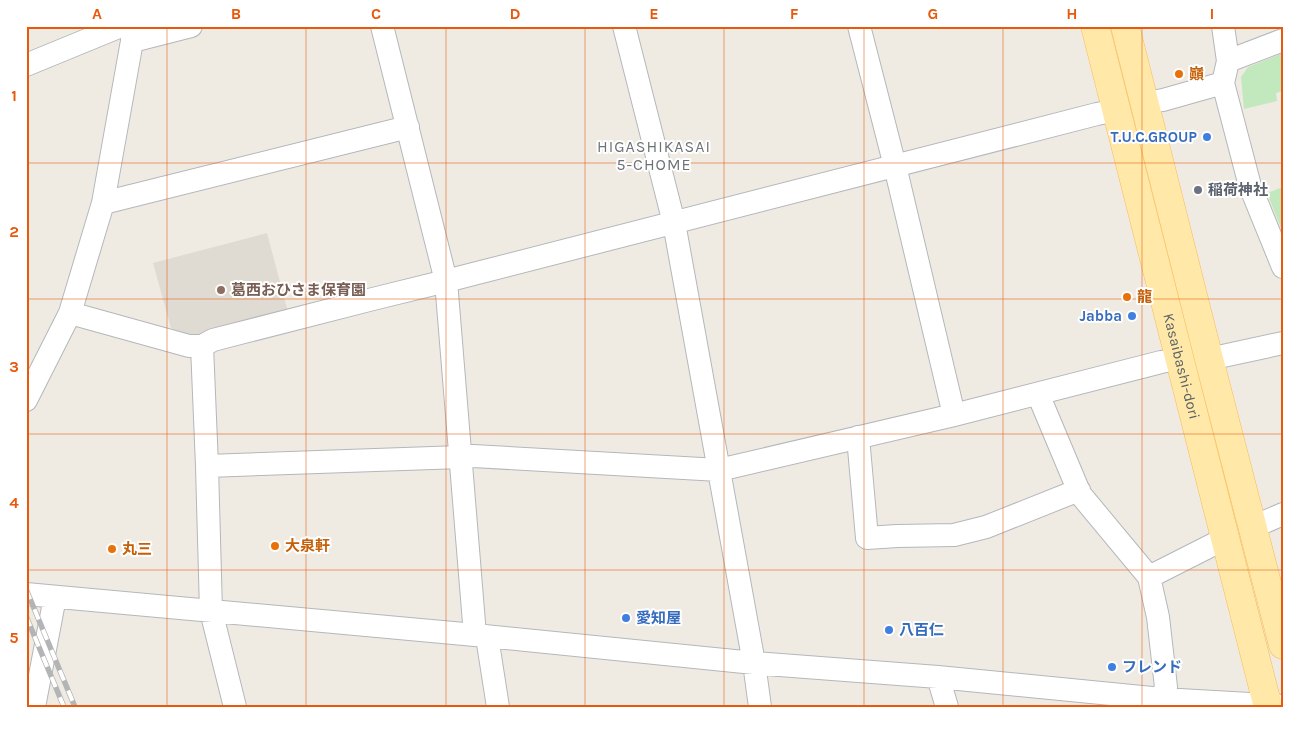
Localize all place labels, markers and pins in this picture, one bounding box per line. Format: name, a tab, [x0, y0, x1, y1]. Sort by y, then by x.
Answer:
place label: 巓	[1189, 65, 1204, 83]
marker: 巓	[1173, 68, 1185, 80]
place label: T.U.C.GROUP	[1110, 128, 1197, 146]
marker: T.U.C.GROUP	[1201, 131, 1213, 143]
place label: 稲荷神社	[1208, 181, 1268, 199]
marker: 稲荷神社	[1192, 184, 1204, 196]
place label: 葛西おひさま保育園	[231, 281, 366, 299]
marker: 葛西おひさま保育園	[215, 284, 227, 296]
place label: 龍	[1137, 288, 1152, 306]
marker: 龍	[1121, 291, 1133, 303]
place label: Jabba	[1079, 307, 1122, 325]
marker: Jabba	[1126, 310, 1138, 322]
place label: 大泉軒	[285, 537, 330, 555]
place label: 丸三	[122, 540, 152, 558]
marker: 大泉軒	[269, 540, 281, 552]
marker: 丸三	[106, 543, 118, 555]
place label: 愛知屋	[636, 609, 681, 627]
marker: 愛知屋	[620, 612, 632, 624]
place label: 八百仁	[899, 621, 944, 639]
marker: 八百仁	[883, 624, 895, 636]
place label: フレンド	[1122, 658, 1182, 676]
marker: フレンド	[1106, 661, 1118, 673]

